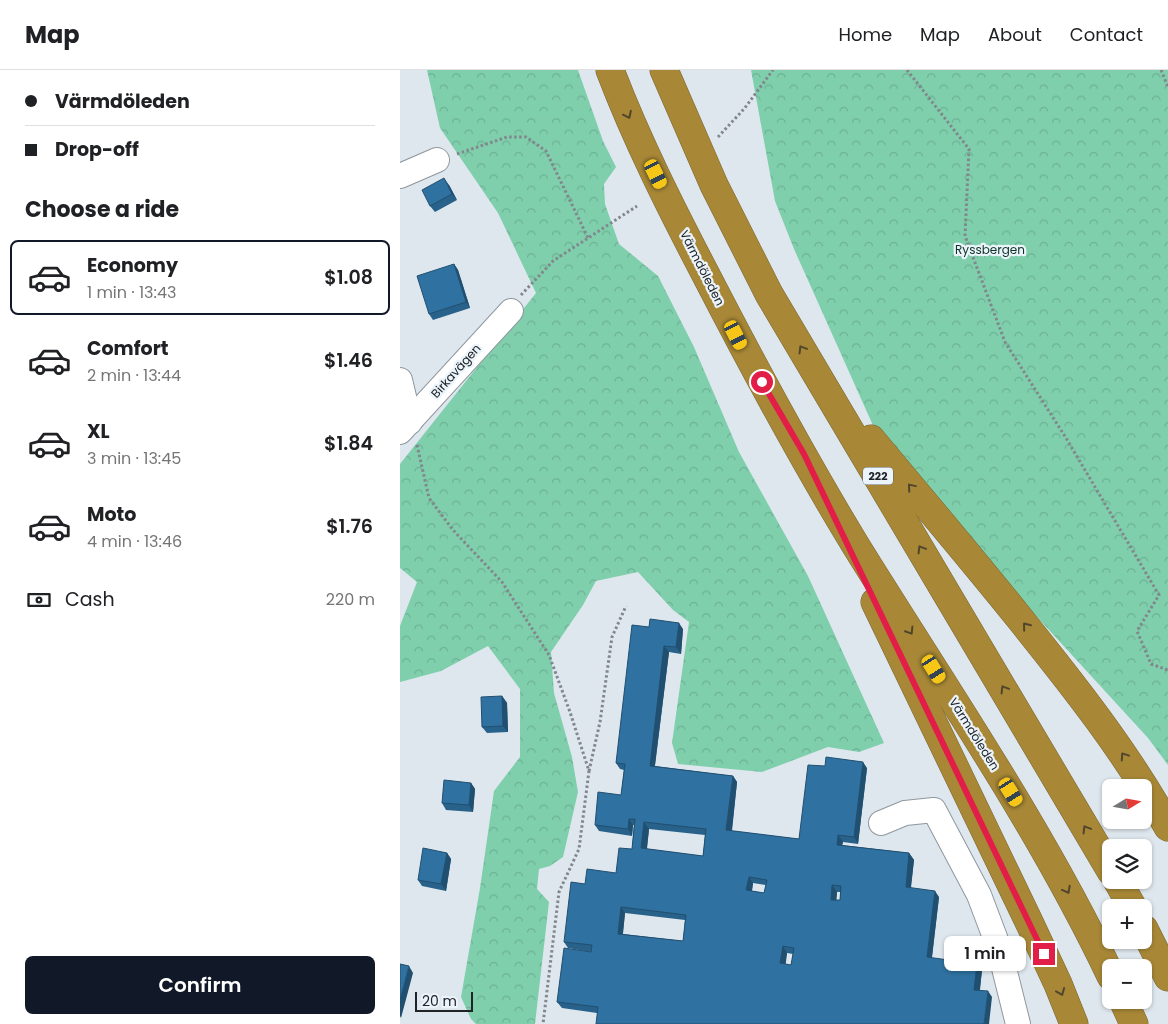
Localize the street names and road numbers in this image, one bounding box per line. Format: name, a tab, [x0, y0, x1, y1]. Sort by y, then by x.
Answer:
street label: Värmdöleden	[676, 227, 729, 308]
street label: Birkavägen	[427, 340, 484, 401]
road number: 222	[863, 468, 893, 484]
street label: Värmdöleden	[945, 694, 1003, 773]

